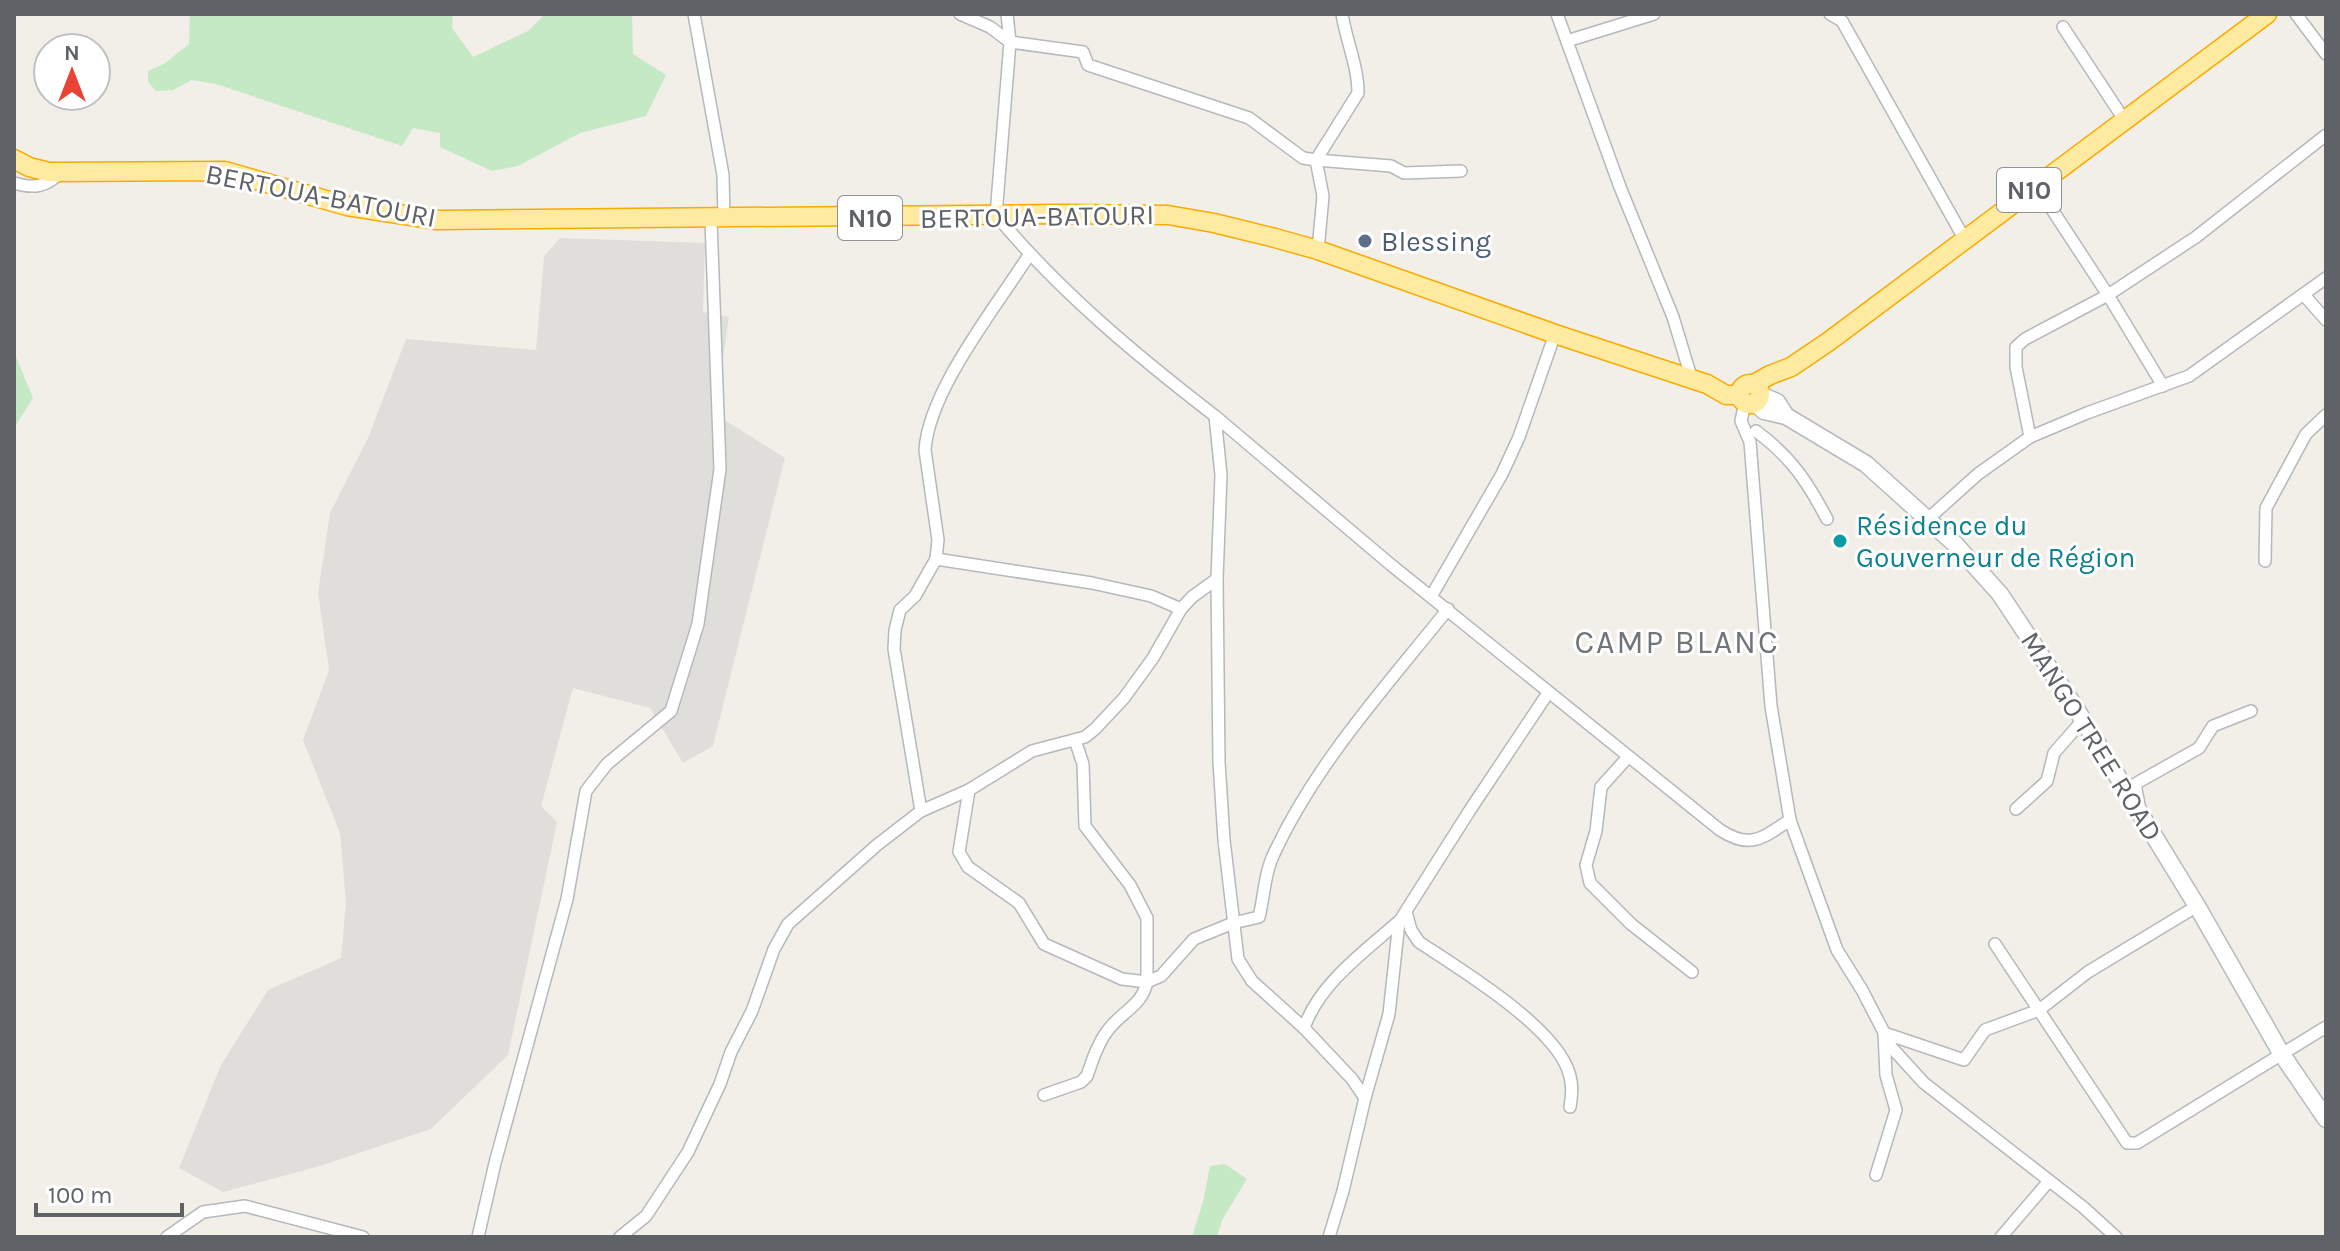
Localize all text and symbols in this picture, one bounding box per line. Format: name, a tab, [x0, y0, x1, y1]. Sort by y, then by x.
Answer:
north arrow	[32, 32, 112, 112]
text: N	[64, 40, 80, 66]
street label: BERTOUA-BATOURI	[203, 157, 439, 234]
road number: N10	[1997, 168, 2061, 212]
road number: N10	[838, 196, 902, 240]
street label: BERTOUA-BATOURI	[920, 198, 1154, 235]
place label: Blessing	[1381, 225, 1491, 258]
marker: Blessing	[1356, 232, 1374, 250]
place label: Résidence du Gouverneur de Région	[1856, 509, 2135, 574]
marker: Résidence du Gouverneur de Région	[1831, 532, 1849, 550]
district label: CAMP BLANC	[1574, 624, 1780, 661]
street label: MANGO TREE ROAD	[2014, 625, 2169, 847]
scale bar	[36, 1167, 182, 1217]
text: 100 m	[48, 1181, 113, 1209]

